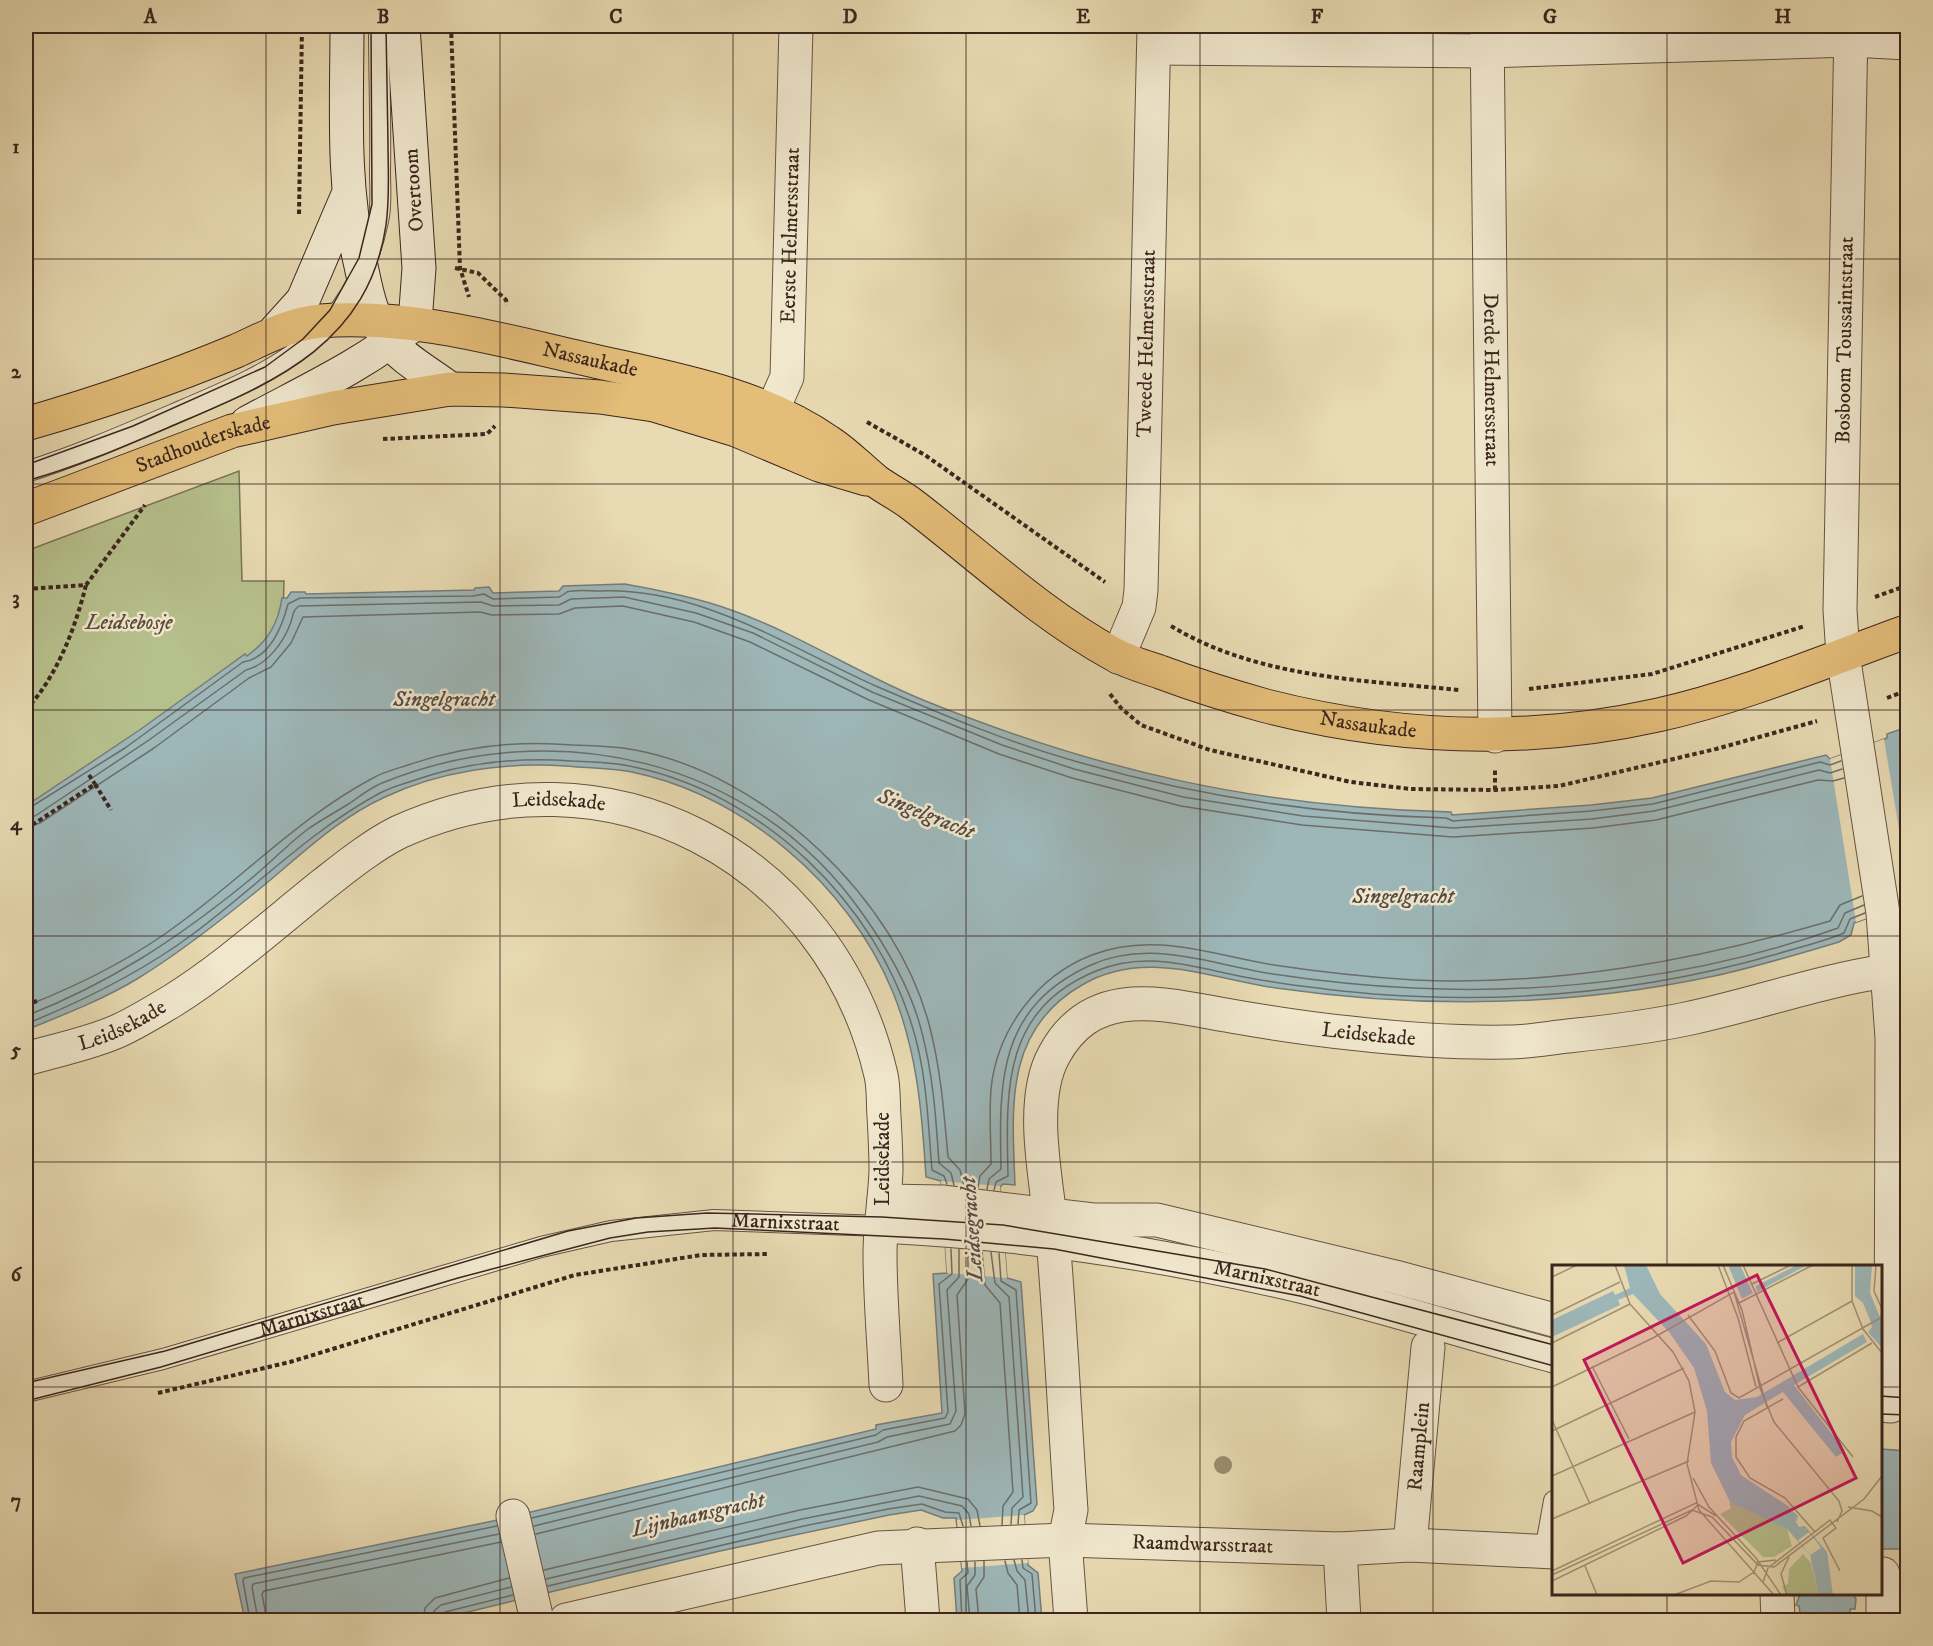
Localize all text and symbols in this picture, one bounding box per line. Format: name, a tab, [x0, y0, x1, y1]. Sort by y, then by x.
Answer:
text: A	[143, 5, 158, 30]
text: B	[377, 5, 389, 30]
text: C	[609, 5, 623, 30]
text: D	[843, 5, 858, 30]
text: E	[1076, 5, 1090, 30]
text: F	[1311, 5, 1324, 30]
text: G	[1543, 5, 1557, 30]
text: H	[1775, 5, 1792, 30]
text: 1	[12, 135, 20, 160]
street label: Overtoom	[398, 147, 430, 233]
street label: Eerste Helmersstraat	[775, 147, 806, 324]
street label: Bosboom Toussaintstraat	[1830, 236, 1860, 444]
street label: Tweede Helmersstraat	[1132, 249, 1162, 438]
street label: Derde Helmersstraat	[1477, 293, 1505, 467]
street label: Nassaukade	[540, 336, 641, 383]
text: 2	[11, 360, 22, 385]
street label: Stadhouderskade	[132, 410, 273, 479]
text: 3	[12, 586, 20, 611]
park label: Leidsebosje	[84, 610, 173, 636]
water label: Singelgracht	[392, 686, 496, 713]
street label: Nassaukade	[1318, 705, 1418, 744]
water label: Singelgracht	[873, 782, 979, 846]
street label: Leidsekade	[511, 786, 608, 818]
text: 4	[10, 812, 23, 837]
water label: Singelgracht	[1351, 883, 1455, 910]
street label: Leidsekade	[75, 994, 171, 1057]
street label: Leidsekade	[1320, 1017, 1417, 1052]
text: 5	[10, 1038, 21, 1063]
street label: Leidsekade	[870, 1112, 896, 1206]
water label: Leidsegracht	[955, 1175, 989, 1284]
street label: Marnixstraat	[731, 1208, 841, 1238]
street label: Marnixstraat	[1211, 1255, 1323, 1304]
text: 6	[11, 1263, 23, 1288]
inset map	[1552, 1265, 1882, 1595]
street label: Marnixstraat	[256, 1287, 368, 1343]
street label: Raamplein	[1402, 1401, 1436, 1492]
water label: Lijnbaansgracht	[627, 1486, 768, 1544]
text: 7	[11, 1489, 21, 1514]
street label: Raamdwarsstraat	[1132, 1529, 1274, 1560]

